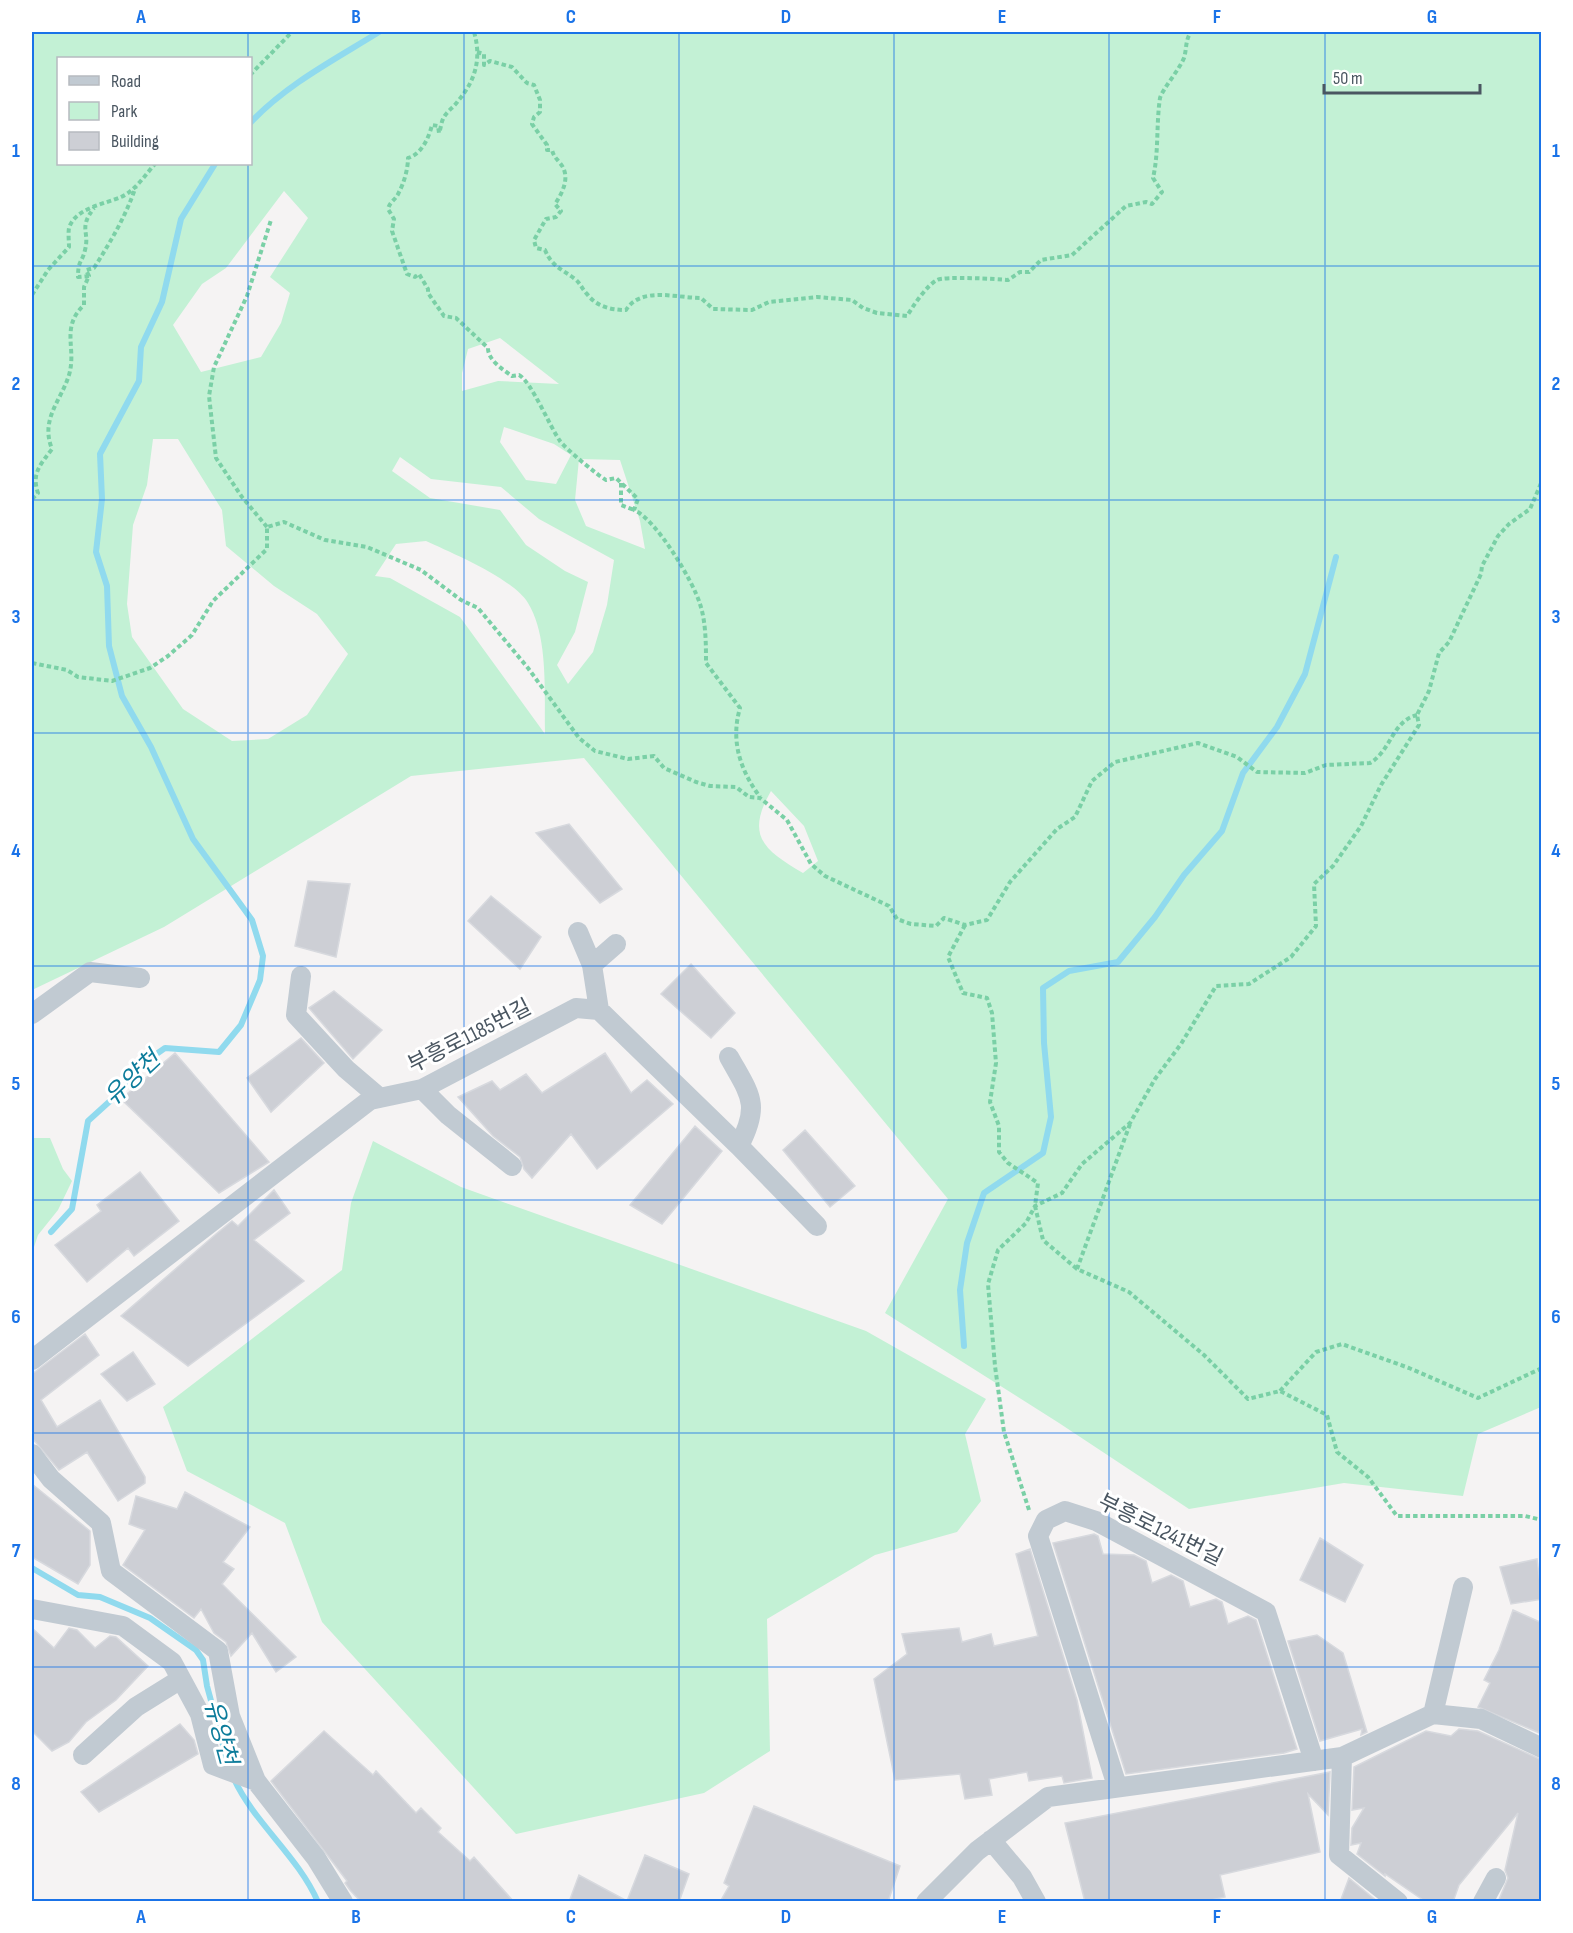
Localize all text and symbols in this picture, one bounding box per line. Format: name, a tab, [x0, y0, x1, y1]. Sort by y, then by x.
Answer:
text: A	[135, 5, 146, 29]
text: B	[351, 5, 361, 29]
text: C	[566, 5, 576, 29]
text: D	[781, 5, 791, 29]
text: E	[998, 5, 1006, 29]
text: F	[1213, 5, 1221, 29]
text: G	[1427, 5, 1437, 29]
legend	[57, 57, 252, 165]
scale bar	[1324, 57, 1480, 95]
text: 50 m	[1333, 68, 1363, 89]
text: Road	[111, 71, 141, 92]
text: Park	[111, 101, 137, 122]
text: Building	[111, 131, 159, 152]
text: 1	[12, 139, 20, 163]
text: 1	[1552, 139, 1560, 163]
text: 2	[12, 372, 20, 396]
text: 2	[1552, 372, 1560, 396]
text: 3	[12, 605, 21, 629]
text: 3	[1552, 605, 1561, 629]
text: 4	[11, 839, 21, 863]
text: 4	[1551, 839, 1561, 863]
street label: 부흥로1185번길	[403, 994, 536, 1079]
water label: 유양천	[98, 1043, 169, 1112]
text: 5	[12, 1072, 21, 1096]
text: 5	[1552, 1072, 1561, 1096]
text: 6	[11, 1305, 21, 1329]
text: 6	[1551, 1305, 1561, 1329]
street label: 부흥로1241번길	[1094, 1489, 1227, 1572]
text: 7	[12, 1539, 21, 1563]
text: 7	[1552, 1539, 1561, 1563]
water label: 유양천	[198, 1696, 244, 1771]
text: 8	[11, 1772, 21, 1796]
text: 8	[1551, 1772, 1561, 1796]
text: A	[135, 1905, 146, 1929]
text: B	[351, 1905, 361, 1929]
text: C	[566, 1905, 576, 1929]
text: D	[781, 1905, 791, 1929]
text: E	[998, 1905, 1006, 1929]
text: F	[1213, 1905, 1221, 1929]
text: G	[1427, 1905, 1437, 1929]

